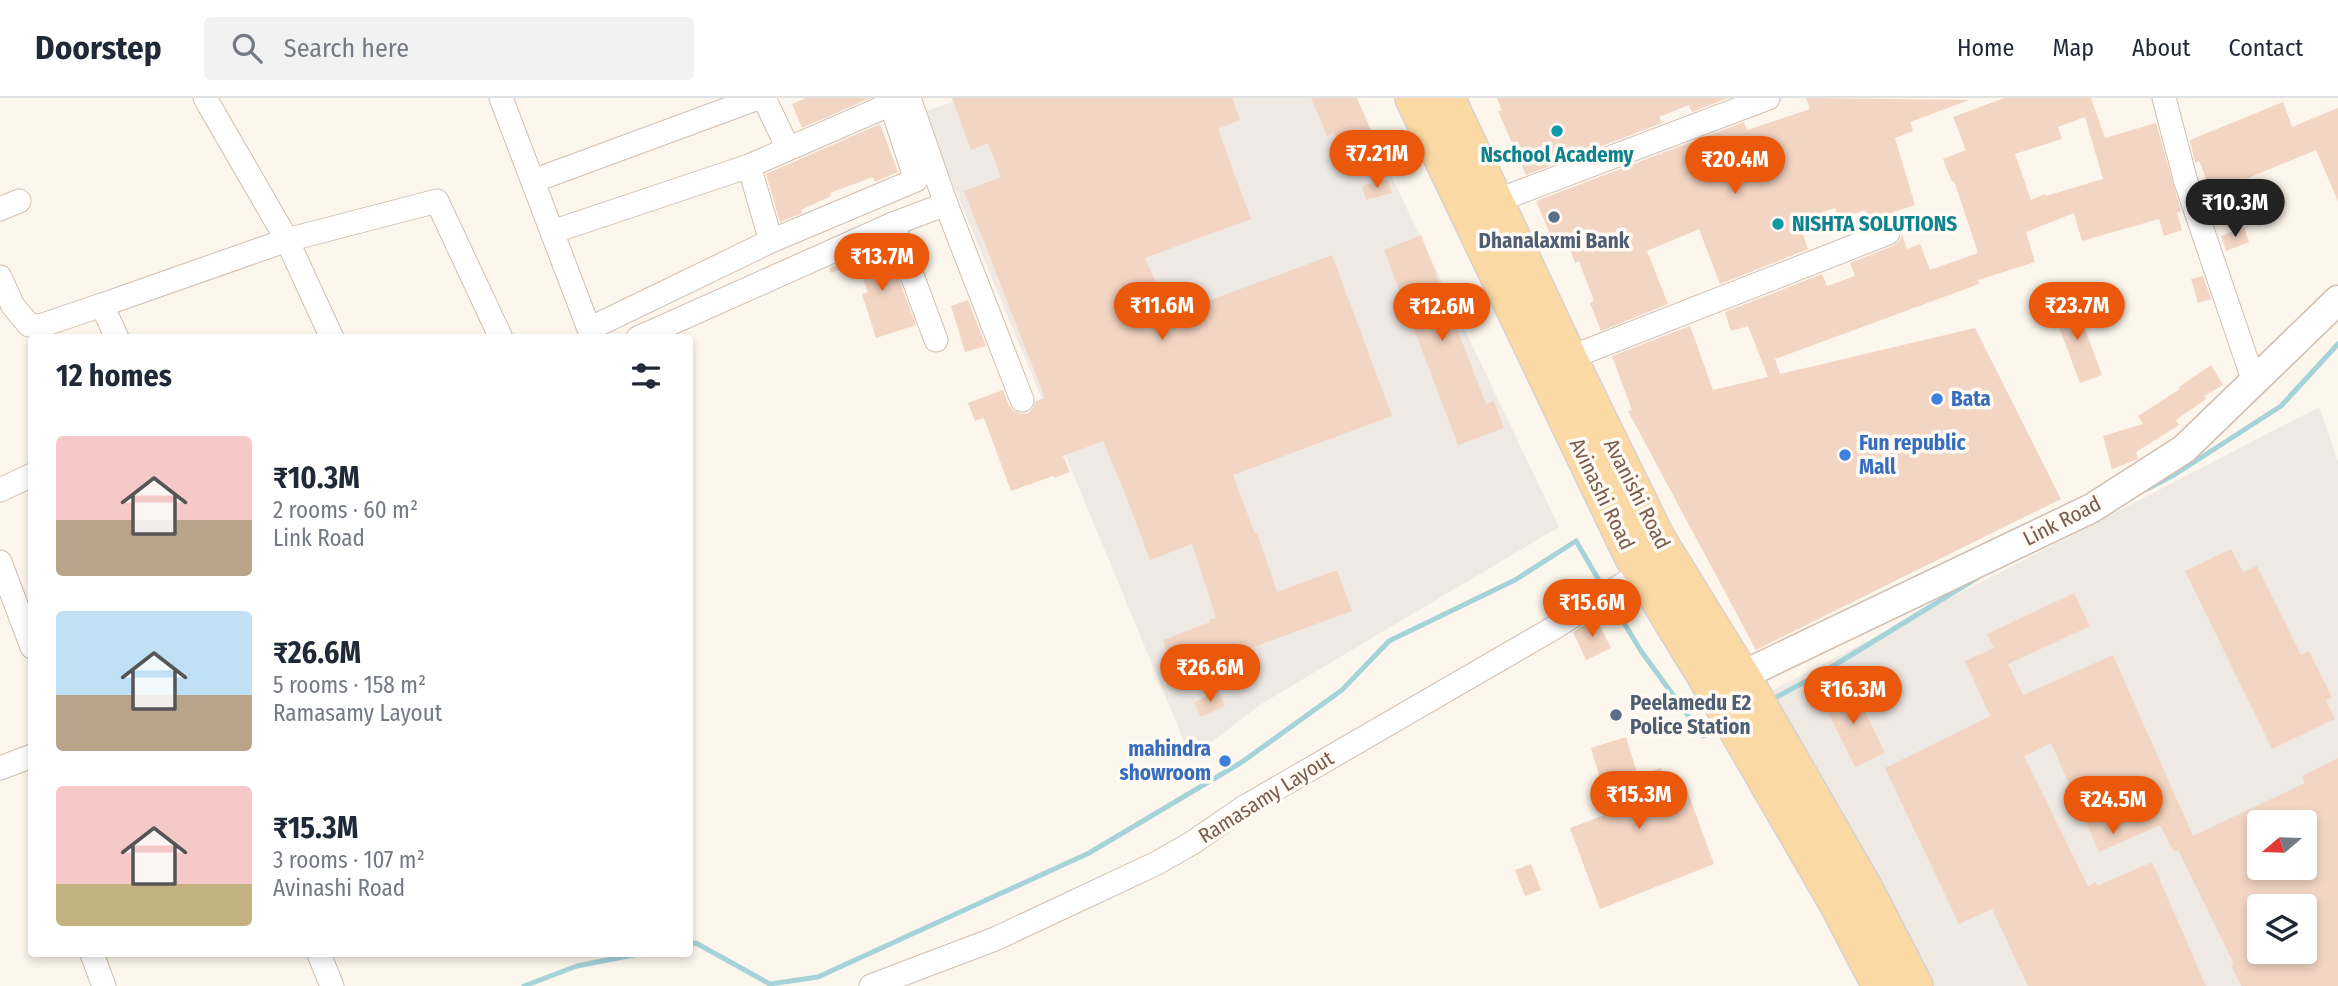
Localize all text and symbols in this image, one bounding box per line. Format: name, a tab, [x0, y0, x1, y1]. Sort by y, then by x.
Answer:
search box	[204, 17, 694, 80]
text: Doorstep	[35, 28, 162, 68]
icon: search	[228, 29, 266, 67]
text: Search here	[284, 33, 409, 64]
text: Home	[1957, 34, 2014, 62]
text: Map	[2052, 34, 2094, 62]
text: About	[2132, 34, 2190, 62]
text: Contact	[2228, 34, 2303, 62]
marker: Nschool Academy	[1549, 123, 1565, 139]
pin: ₹7.21M	[1320, 130, 1434, 190]
pin: ₹20.4M	[1678, 136, 1792, 196]
text: ₹7.21M	[1346, 139, 1408, 167]
place label: Nschool Academy	[1480, 142, 1635, 168]
text: ₹20.4M	[1701, 145, 1769, 173]
pin: ₹10.3M	[2178, 180, 2292, 239]
text: ₹10.3M	[2202, 188, 2268, 216]
marker: Dhanalaxmi Bank	[1546, 209, 1562, 225]
place label: NISHTA SOLUTIONS	[1792, 211, 1957, 237]
marker: NISHTA SOLUTIONS	[1770, 216, 1786, 232]
place label: Dhanalaxmi Bank	[1479, 228, 1630, 254]
pin: ₹13.7M	[825, 234, 939, 293]
text: ₹13.7M	[850, 242, 914, 270]
pin: ₹11.6M	[1105, 282, 1219, 342]
pin: ₹23.7M	[2020, 282, 2134, 342]
pin: ₹12.6M	[1385, 284, 1499, 343]
text: ₹11.6M	[1130, 291, 1194, 319]
text: ₹23.7M	[2045, 291, 2109, 319]
text: ₹12.6M	[1409, 292, 1475, 320]
icon: filters	[627, 357, 665, 395]
text: 12 homes	[56, 358, 172, 394]
place label: Bata	[1951, 386, 1991, 412]
marker: Bata	[1929, 391, 1945, 407]
place label: Fun republic Mall	[1859, 430, 1966, 480]
street label: Avinashi Road	[1564, 434, 1640, 554]
street label: Avanishi Road	[1598, 434, 1676, 554]
marker: Fun republic Mall	[1837, 447, 1853, 463]
text: ₹10.3M	[273, 460, 360, 496]
icon: home	[112, 464, 196, 548]
street label: Link Road	[2019, 490, 2105, 552]
text: 2 rooms · 60 m²	[273, 496, 418, 524]
text: Link Road	[273, 524, 365, 552]
pin: ₹15.6M	[1535, 580, 1649, 639]
text: ₹15.6M	[1559, 588, 1625, 616]
text: ₹26.6M	[273, 635, 361, 671]
icon: home	[112, 639, 196, 723]
pin: ₹26.6M	[1153, 644, 1267, 704]
text: ₹26.6M	[1176, 653, 1244, 681]
pin: ₹16.3M	[1796, 666, 1910, 726]
text: 5 rooms · 158 m²	[273, 671, 426, 699]
text: ₹16.3M	[1820, 675, 1886, 703]
place label: Peelamedu E2 Police Station	[1630, 690, 1751, 740]
text: Ramasamy Layout	[273, 699, 442, 727]
marker: Peelamedu E2 Police Station	[1608, 707, 1624, 723]
place label: mahindra showroom	[1120, 736, 1211, 786]
street label: Ramasamy Layout	[1194, 745, 1339, 849]
marker: mahindra showroom	[1217, 753, 1233, 769]
pin: ₹15.3M	[1582, 772, 1696, 831]
pin: ₹24.5M	[2056, 776, 2170, 836]
text: ₹15.3M	[1606, 780, 1672, 808]
text: ₹24.5M	[2080, 785, 2146, 813]
text: ₹15.3M	[273, 810, 358, 846]
north arrow	[2247, 810, 2317, 880]
map controls	[2247, 810, 2317, 964]
icon: home	[112, 814, 196, 898]
text: 3 rooms · 107 m²	[273, 846, 425, 874]
text: Avinashi Road	[273, 874, 405, 902]
button: layers	[2247, 894, 2317, 964]

